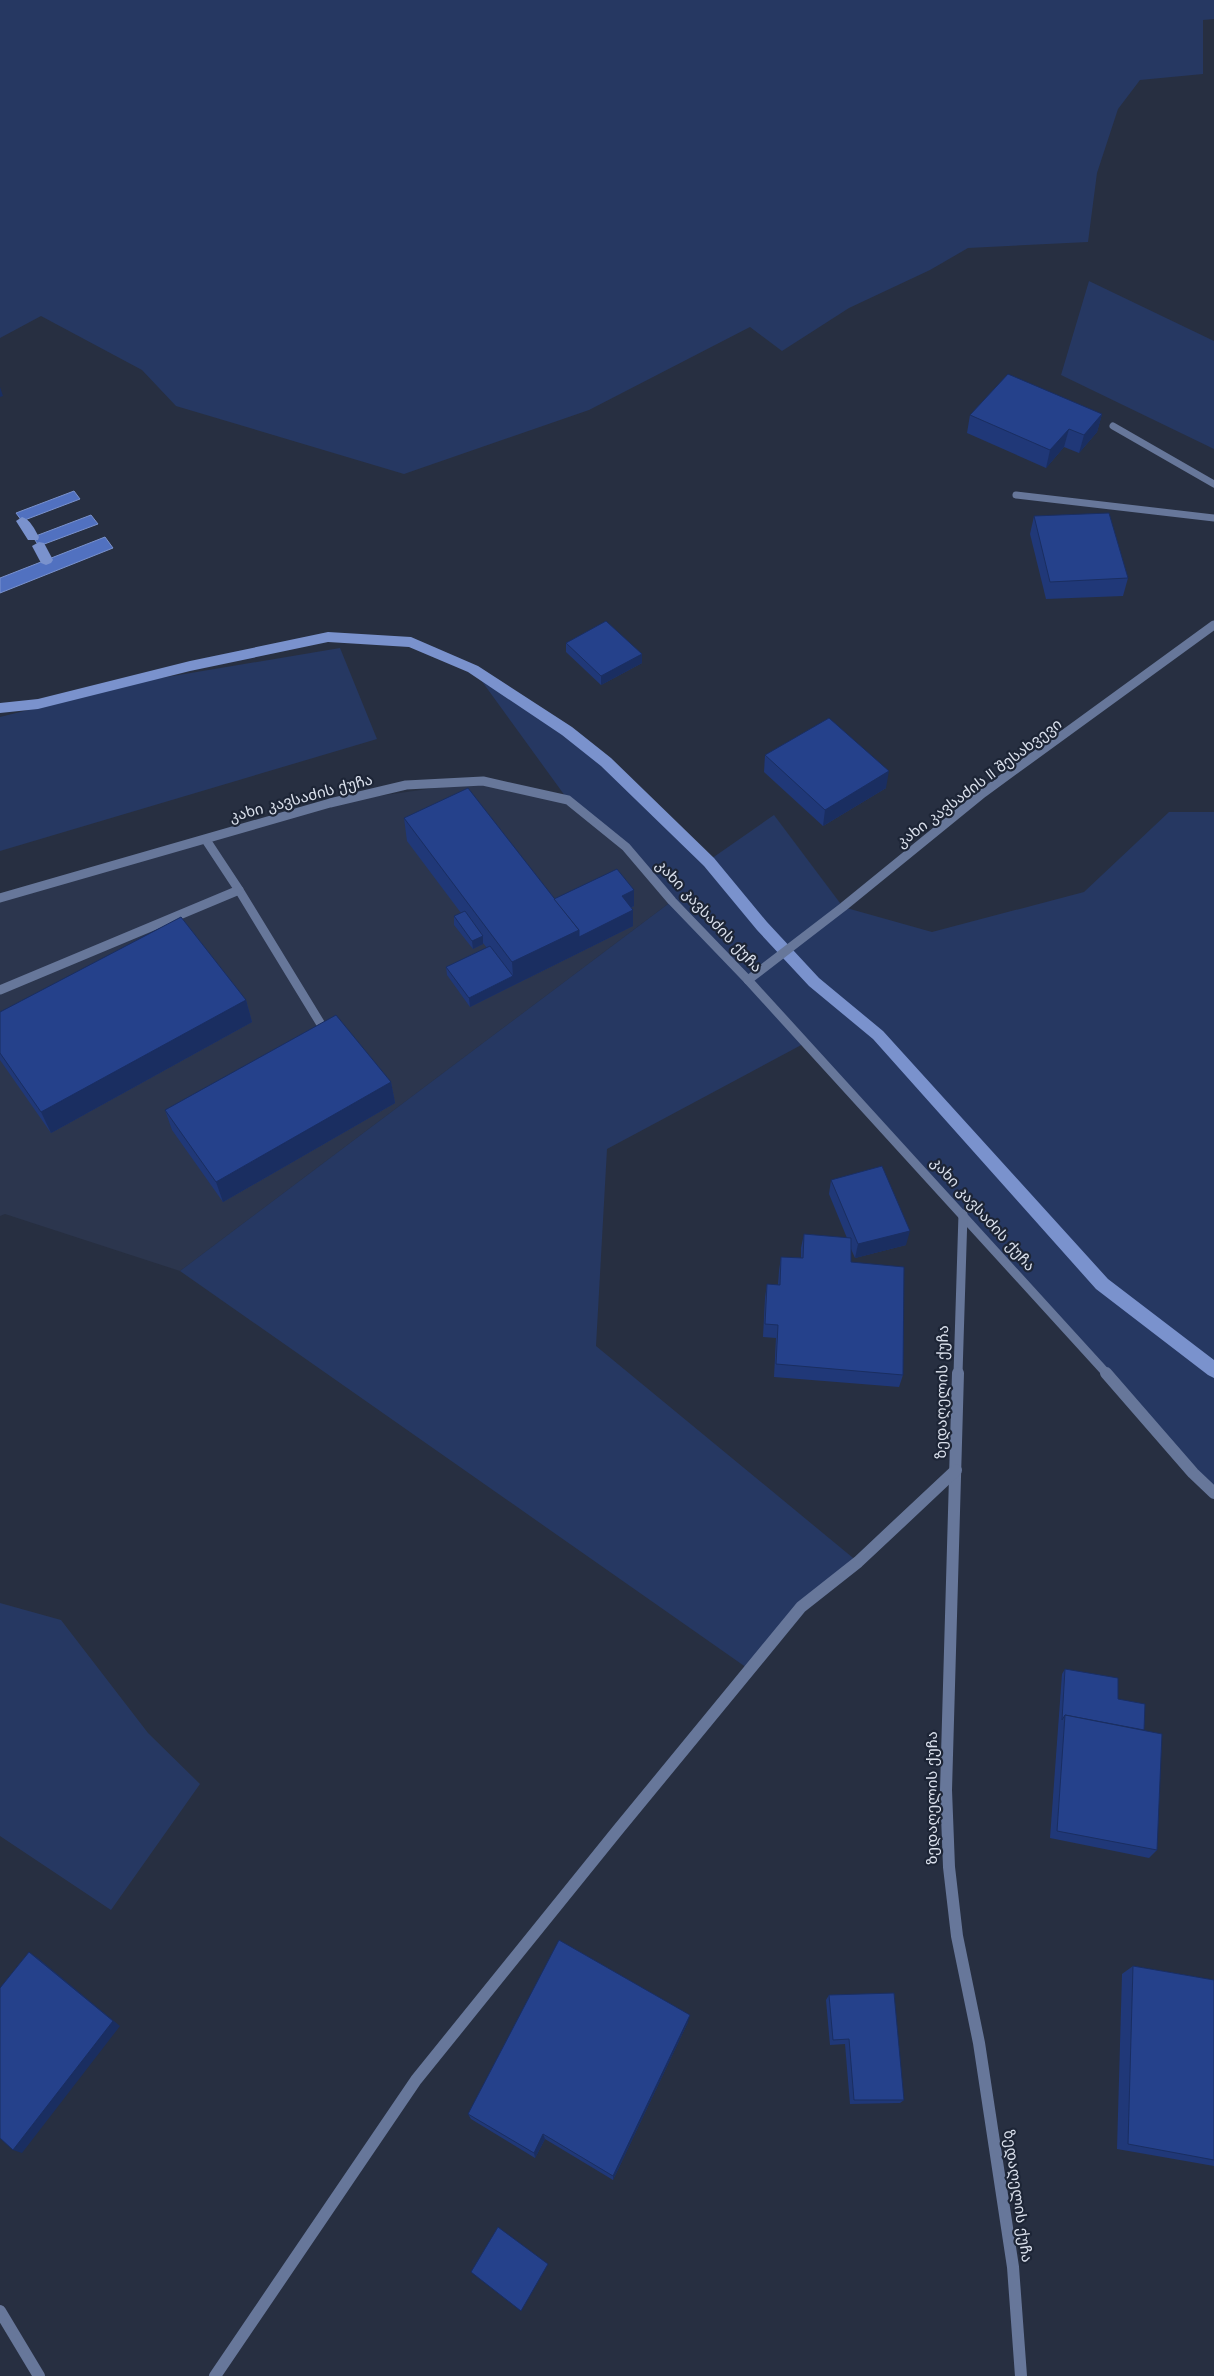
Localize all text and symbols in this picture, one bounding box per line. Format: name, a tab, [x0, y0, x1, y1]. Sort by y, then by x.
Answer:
street label: კახი კავსაძის II შესახვევი	[891, 713, 1067, 853]
street label: კახი კავსაძის ქუჩა	[227, 768, 375, 828]
street label: კახი კავსაძის ქუჩა	[651, 855, 767, 977]
street label: კახი კავსაძის ქუჩა	[926, 1152, 1040, 1276]
street label: ზედაღელის ქუჩა	[930, 1325, 954, 1459]
street label: ზედაღელის ქუჩა	[921, 1731, 943, 1865]
street label: ზედაღელის ქუჩა	[998, 2128, 1038, 2264]

